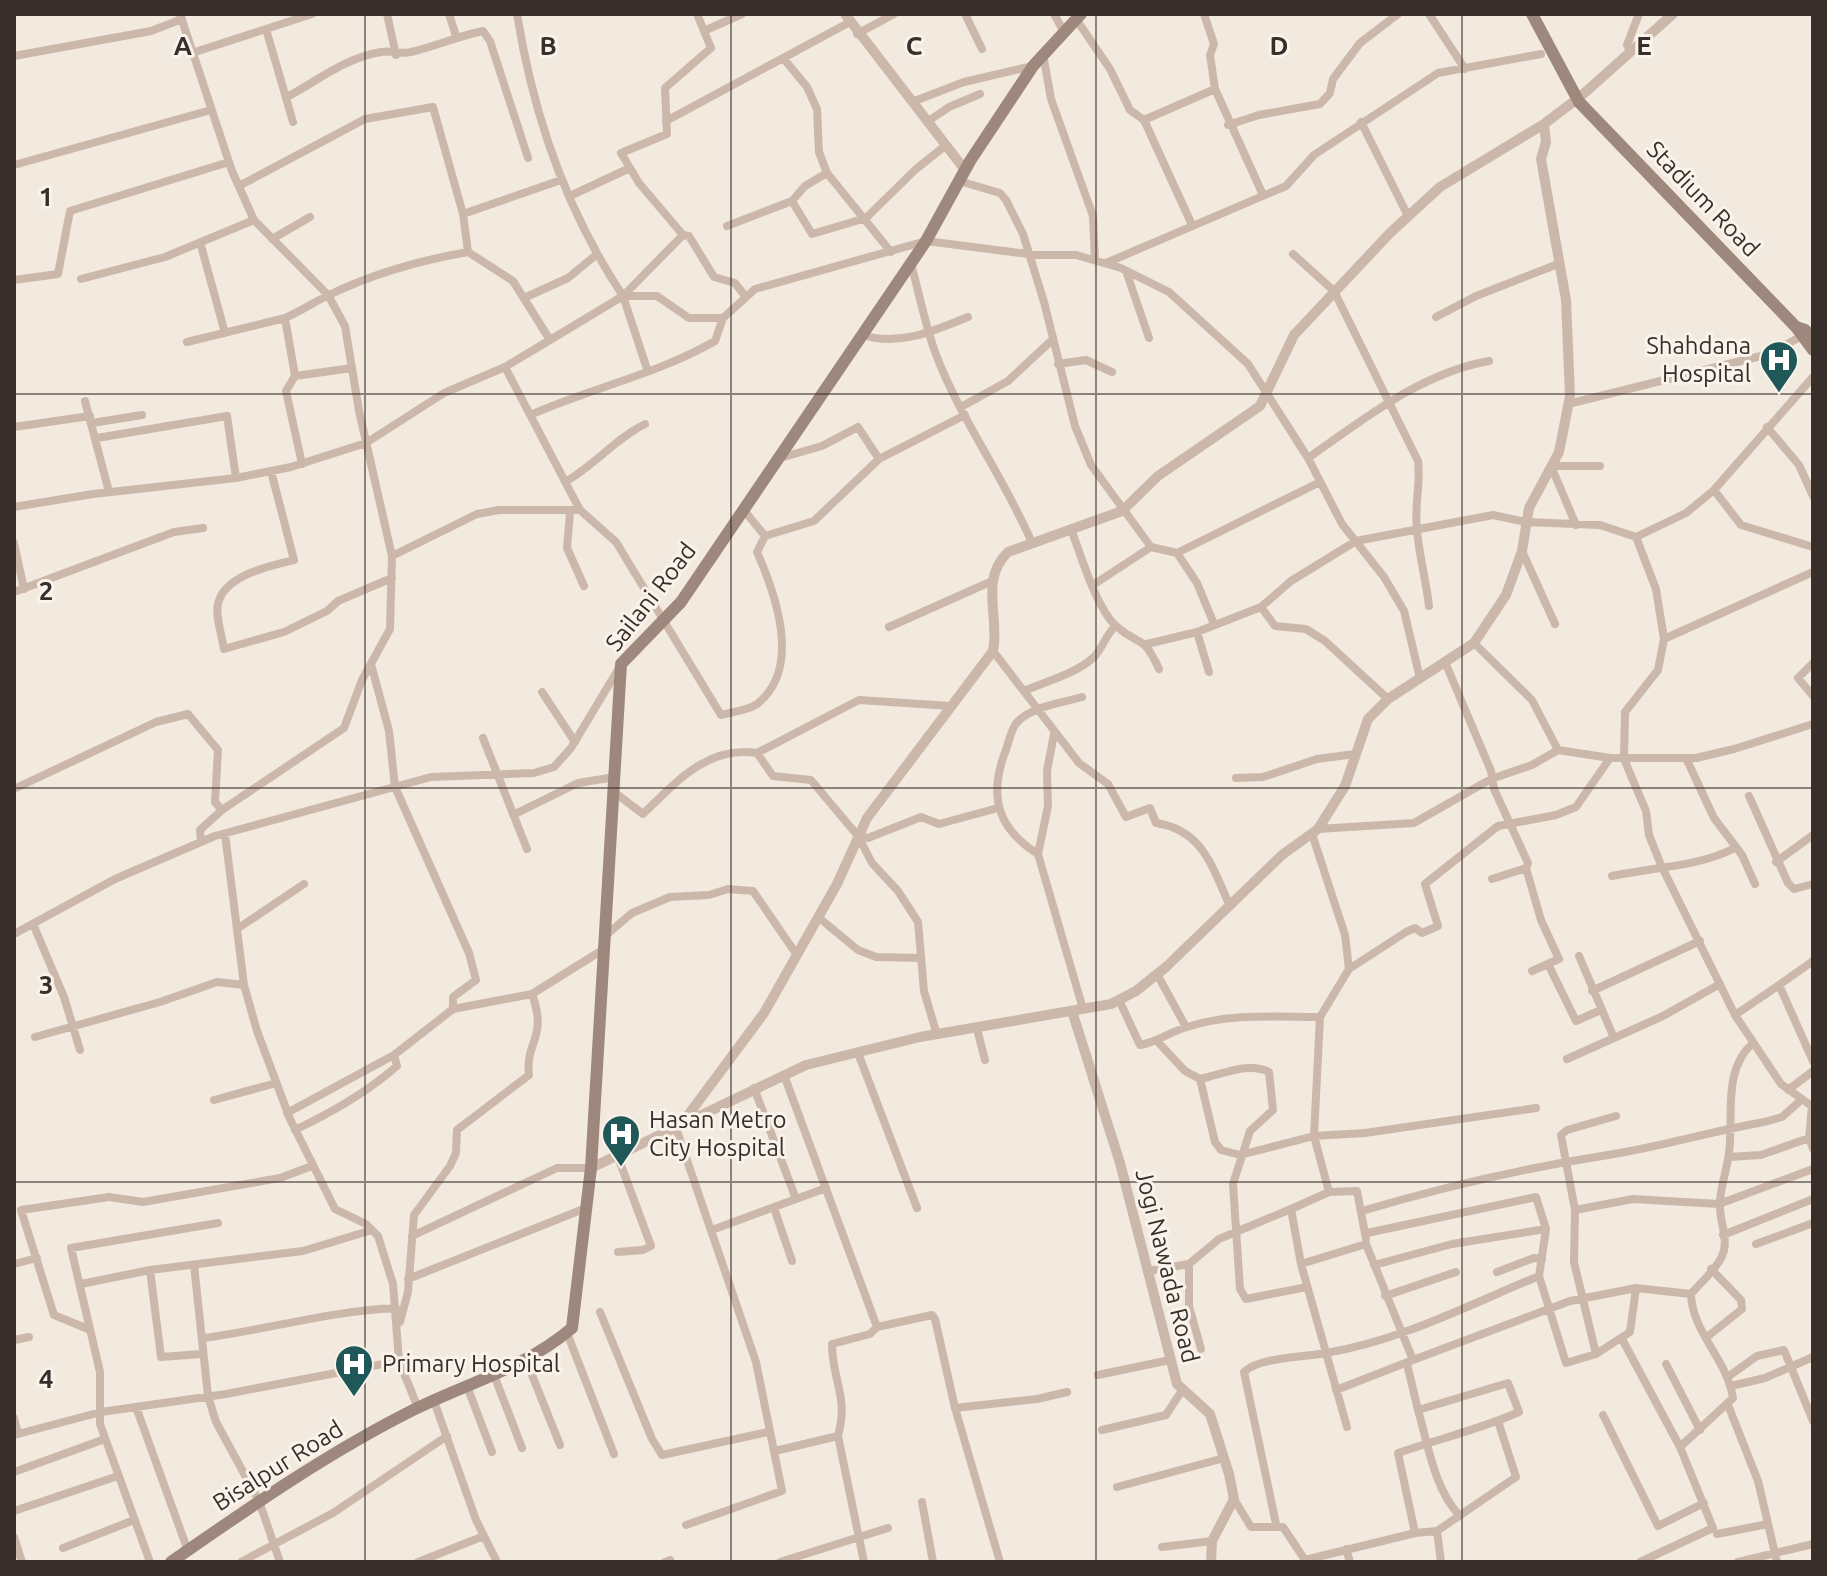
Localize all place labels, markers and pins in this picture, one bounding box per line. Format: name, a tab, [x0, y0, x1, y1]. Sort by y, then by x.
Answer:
place label: Shahdana Hospital	[1646, 332, 1751, 387]
hospital icon: Shahdana Hospital	[1758, 339, 1800, 394]
place label: Hasan Metro City Hospital	[649, 1106, 787, 1161]
hospital icon: Hasan Metro City Hospital	[600, 1113, 642, 1168]
hospital icon: Primary Hospital	[333, 1343, 375, 1398]
place label: Primary Hospital	[382, 1350, 560, 1377]

